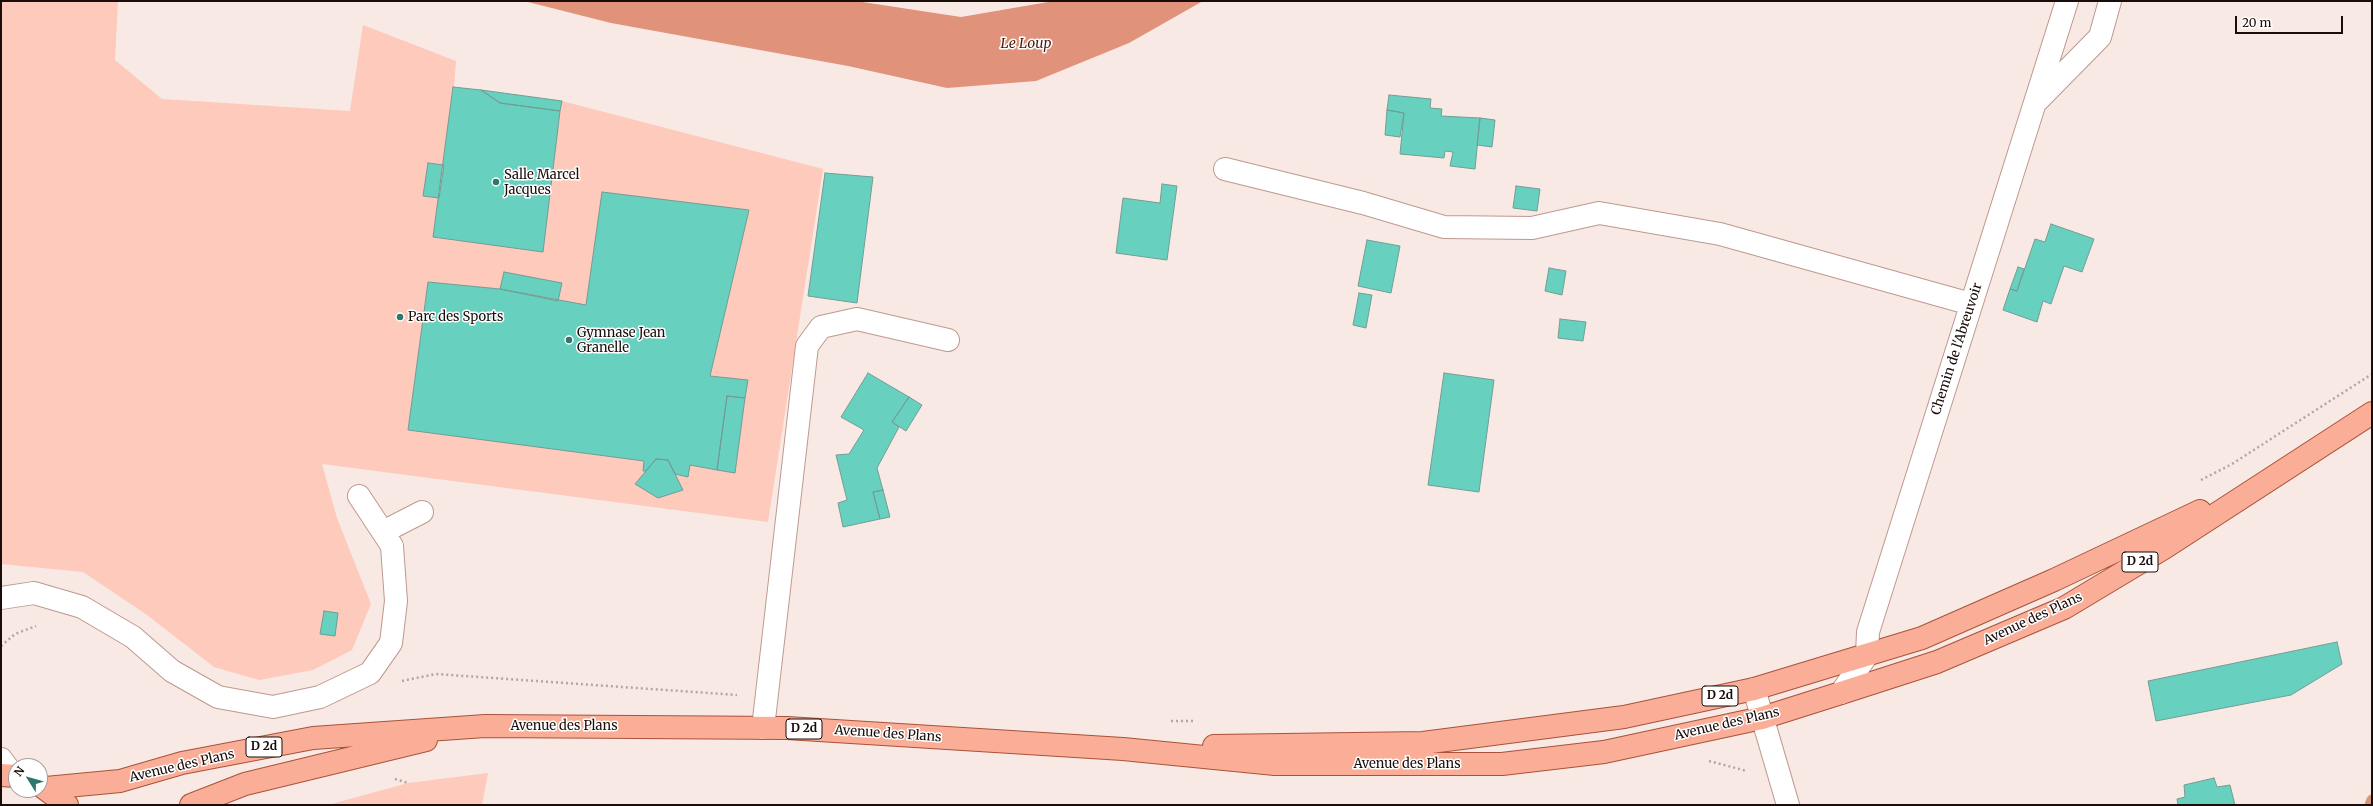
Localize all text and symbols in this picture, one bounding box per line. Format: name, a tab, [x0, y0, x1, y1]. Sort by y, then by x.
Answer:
scale bar	[2237, 8, 2345, 34]
text: 20 m	[2242, 15, 2271, 30]
water label: Le Loup	[1001, 36, 1051, 52]
place label: Salle Marcel Jacques	[504, 167, 580, 198]
marker: Salle Marcel Jacques	[491, 177, 501, 187]
street label: Chemin de l'Abreuvoir	[1928, 281, 1986, 417]
place label: Parc des Sports	[408, 309, 503, 325]
marker: Parc des Sports	[395, 312, 405, 322]
place label: Gymnase Jean Granelle	[577, 325, 665, 356]
marker: Gymnase Jean Granelle	[564, 335, 574, 345]
road number: D 2d	[2122, 552, 2158, 572]
street label: Avenue des Plans	[1981, 589, 2085, 649]
road number: D 2d	[1702, 686, 1738, 706]
street label: Avenue des Plans	[1673, 704, 1781, 744]
street label: Avenue des Plans	[510, 718, 618, 734]
road number: D 2d	[786, 719, 822, 739]
street label: Avenue des Plans	[834, 722, 942, 746]
road number: D 2d	[246, 737, 282, 757]
street label: Avenue des Plans	[128, 746, 236, 786]
street label: Avenue des Plans	[1353, 756, 1461, 772]
north arrow	[8, 758, 48, 798]
text: N	[11, 764, 27, 779]

